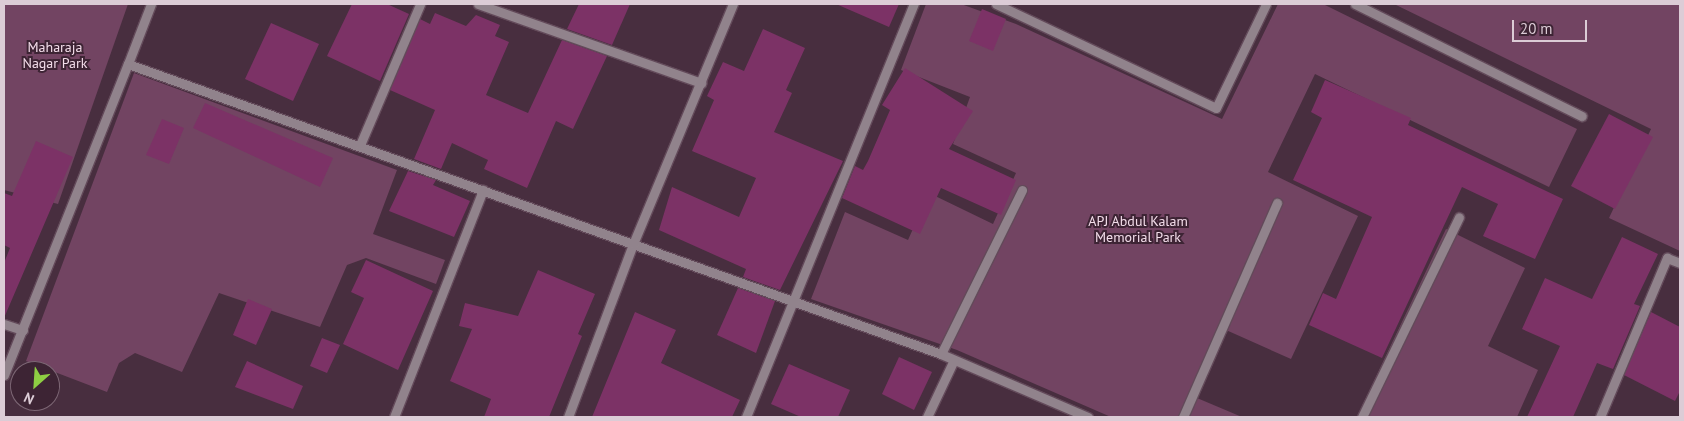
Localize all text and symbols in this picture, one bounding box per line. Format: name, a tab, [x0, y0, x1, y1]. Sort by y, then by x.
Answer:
scale bar	[1514, 10, 1589, 42]
text: 20 m	[1520, 19, 1553, 38]
park label: Maharaja Nagar Park	[22, 39, 88, 72]
park label: APJ Abdul Kalam Memorial Park	[1088, 213, 1188, 246]
north arrow	[10, 361, 60, 411]
text: N	[21, 388, 37, 409]

